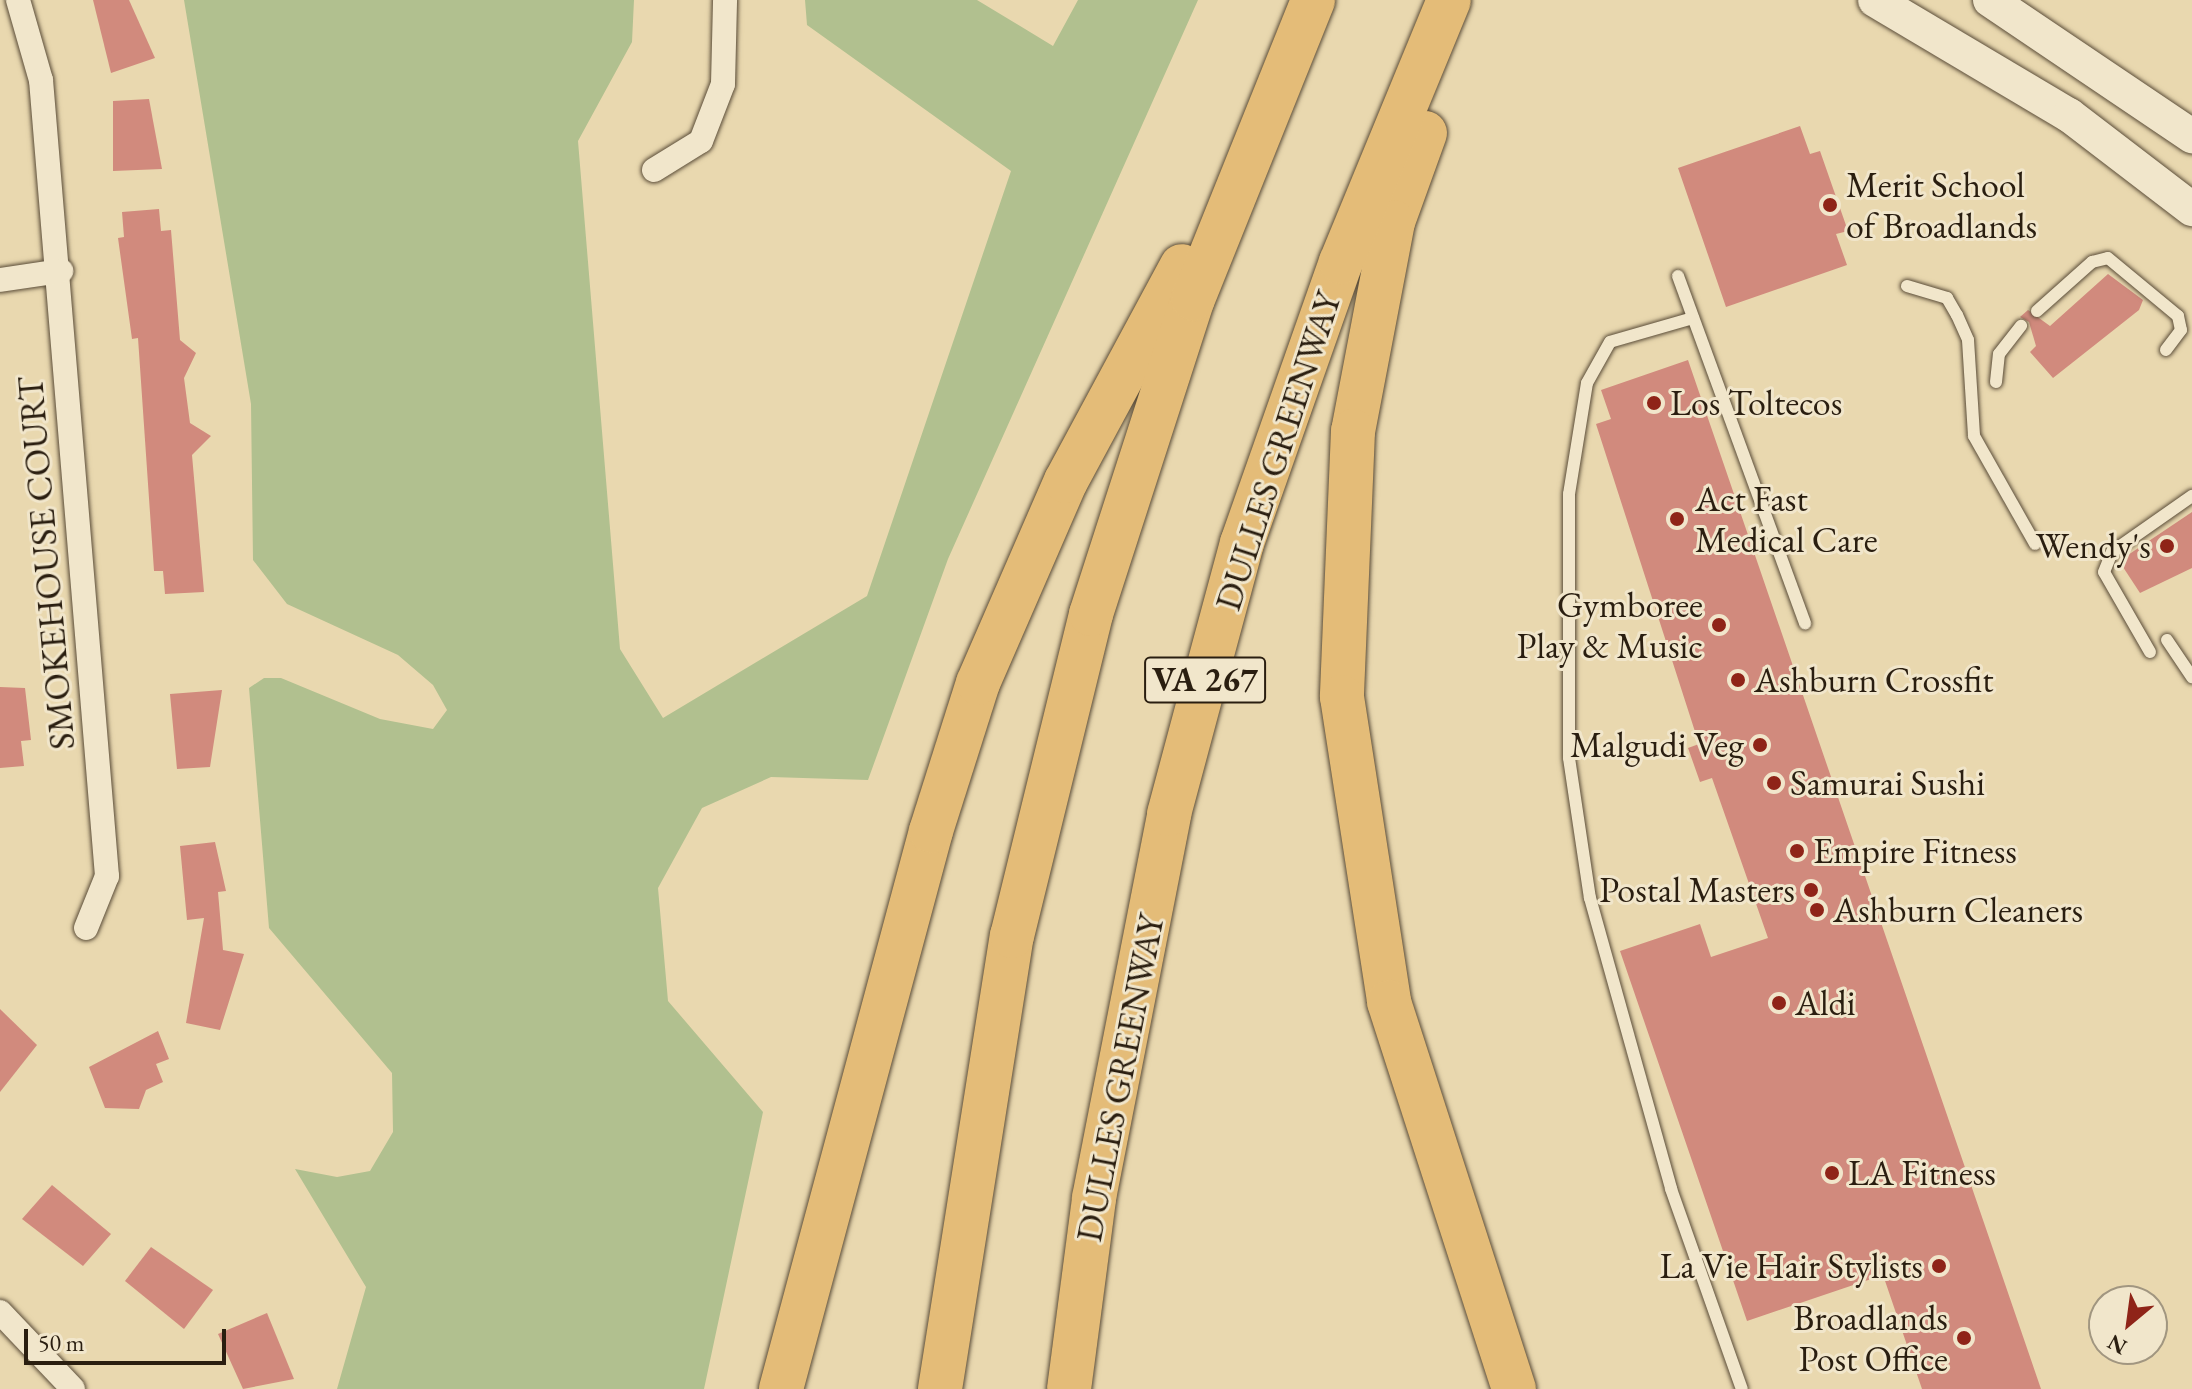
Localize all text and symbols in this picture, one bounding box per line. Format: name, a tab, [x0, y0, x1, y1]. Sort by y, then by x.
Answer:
place label: Merit School of Broadlands	[1846, 162, 2037, 247]
marker: Merit School of Broadlands	[1821, 196, 1839, 214]
street label: DULLES GREENWAY	[1206, 286, 1350, 616]
street label: SMOKEHOUSE COURT	[8, 374, 84, 752]
place label: Los Toltecos	[1670, 381, 1842, 425]
marker: Los Toltecos	[1645, 394, 1663, 412]
place label: Act Fast Medical Care	[1695, 476, 1878, 561]
marker: Act Fast Medical Care	[1666, 508, 1688, 530]
place label: Wendy's	[2036, 524, 2151, 568]
marker: Wendy's	[2158, 537, 2176, 555]
place label: Gymboree Play & Music	[1517, 582, 1703, 667]
marker: Gymboree Play & Music	[1710, 616, 1728, 634]
road number: VA 267	[1143, 650, 1267, 710]
place label: Ashburn Crossfit	[1754, 658, 1993, 702]
marker: Ashburn Crossfit	[1729, 671, 1747, 689]
place label: Malgudi Veg	[1570, 723, 1744, 767]
marker: Malgudi Veg	[1751, 736, 1769, 754]
place label: Samurai Sushi	[1790, 761, 1985, 805]
marker: Samurai Sushi	[1765, 774, 1783, 792]
place label: Empire Fitness	[1813, 829, 2017, 873]
marker: Empire Fitness	[1788, 842, 1806, 860]
place label: Postal Masters	[1599, 868, 1795, 912]
marker: Postal Masters	[1802, 881, 1820, 899]
place label: Ashburn Cleaners	[1833, 888, 2083, 932]
marker: Ashburn Cleaners	[1808, 901, 1826, 919]
street label: DULLES GREENWAY	[1067, 911, 1173, 1245]
place label: Aldi	[1795, 981, 1856, 1025]
marker: Aldi	[1770, 994, 1788, 1012]
place label: LA Fitness	[1848, 1151, 1996, 1195]
marker: LA Fitness	[1823, 1164, 1841, 1182]
place label: La Vie Hair Stylists	[1659, 1244, 1923, 1288]
marker: La Vie Hair Stylists	[1930, 1257, 1948, 1275]
north arrow	[2088, 1285, 2168, 1365]
place label: Broadlands Post Office	[1793, 1295, 1948, 1380]
scale bar	[28, 1313, 230, 1363]
text: 50 m	[38, 1327, 85, 1358]
text: N	[2102, 1328, 2132, 1362]
marker: Broadlands Post Office	[1955, 1329, 1973, 1347]

